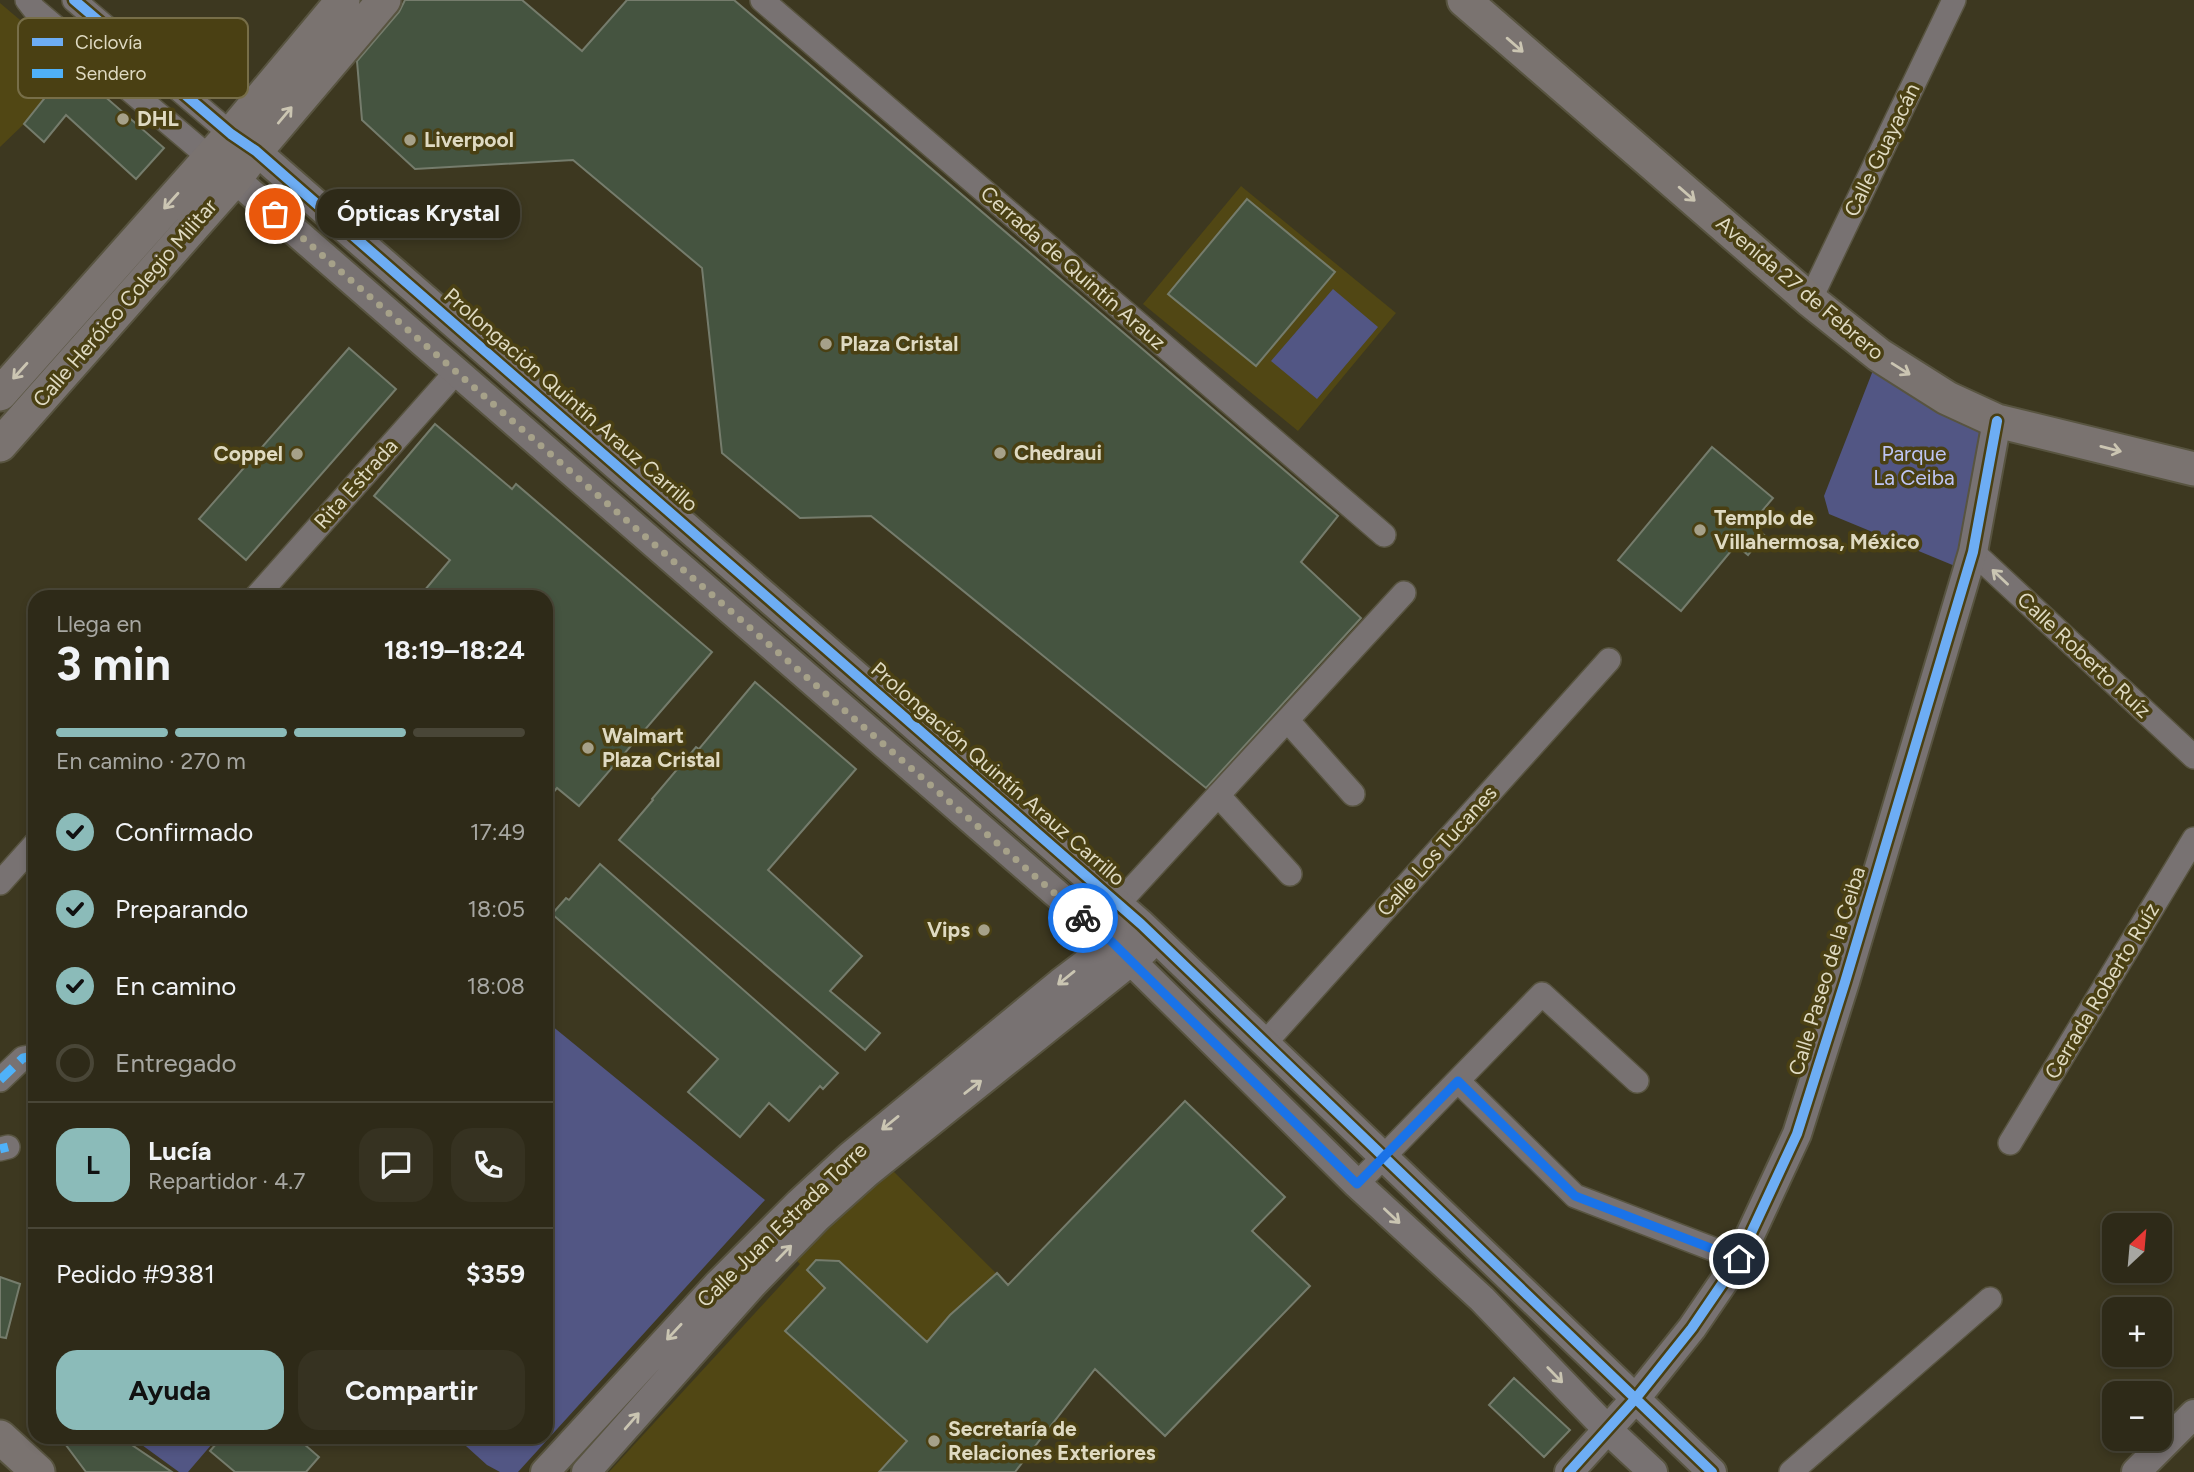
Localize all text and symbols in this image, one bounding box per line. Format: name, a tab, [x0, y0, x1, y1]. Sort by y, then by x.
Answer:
legend	[18, 18, 248, 98]
text: Ciclovía	[75, 31, 142, 54]
one-way arrow	[1506, 37, 1524, 53]
text: Sendero	[75, 62, 147, 85]
street label: Calle Guayacán	[1838, 79, 1925, 221]
place label: DHL	[137, 106, 179, 131]
one-way arrow	[278, 107, 293, 125]
marker: DHL	[115, 111, 131, 127]
place label: Liverpool	[424, 127, 514, 152]
marker: Liverpool	[402, 132, 418, 148]
street label: Cerrada de Quintín Arauz	[976, 180, 1171, 355]
pin	[245, 184, 305, 244]
one-way arrow	[1678, 186, 1696, 202]
callout: Ópticas Krystal	[317, 190, 520, 238]
one-way arrow	[163, 192, 179, 210]
street label: Calle Heróico Colegio Militar	[27, 193, 222, 412]
icon: bag	[256, 195, 294, 233]
text: Ópticas Krystal	[337, 199, 500, 227]
street label: Avenida 27 de Febrero	[1711, 210, 1889, 365]
street label: Prolongación Quintín Arauz Carrillo	[439, 283, 703, 517]
place label: Plaza Cristal	[840, 331, 958, 356]
marker: Plaza Cristal	[818, 336, 834, 352]
one-way arrow	[12, 362, 28, 380]
one-way arrow	[1890, 363, 1910, 377]
street label: Rita Estrada	[309, 433, 403, 534]
place label: Chedraui	[1014, 440, 1102, 465]
place label: Coppel	[214, 441, 283, 466]
park label: Parque La Ceiba	[1873, 441, 1955, 490]
one-way arrow	[2100, 443, 2122, 456]
marker: Chedraui	[992, 445, 1008, 461]
marker: Coppel	[289, 446, 305, 462]
place label: Templo de Villahermosa, México	[1714, 505, 1919, 554]
marker: Templo de Villahermosa, México	[1692, 522, 1708, 538]
one-way arrow	[1992, 569, 2009, 586]
street label: Calle Roberto Ruíz	[2012, 586, 2156, 723]
text: Llega en	[56, 610, 142, 638]
text: 18:19–18:24	[384, 634, 525, 666]
text: 3 min	[56, 636, 171, 692]
street label: Prolongación Quintín Arauz Carrillo	[866, 657, 1130, 891]
place label: Walmart Plaza Cristal	[602, 723, 720, 772]
marker: Walmart Plaza Cristal	[580, 740, 596, 756]
text: En camino · 270 m	[56, 747, 246, 775]
street label: Calle Los Tucanes	[1371, 780, 1502, 921]
icon: check	[56, 813, 94, 851]
text: Confirmado	[115, 816, 253, 848]
text: 17:49	[470, 818, 525, 846]
street label: Calle Paseo de la Ceiba	[1783, 863, 1870, 1078]
courier	[1048, 883, 1118, 953]
icon: check	[56, 890, 94, 928]
text: Preparando	[115, 893, 248, 925]
text: 18:05	[468, 895, 525, 923]
street label: Cerrada Roberto Ruíz	[2039, 898, 2164, 1083]
icon: bike	[1064, 899, 1102, 937]
place label: Vips	[927, 917, 970, 942]
marker: Vips	[976, 922, 992, 938]
icon: check	[56, 967, 94, 1005]
text: En camino	[115, 970, 236, 1002]
one-way arrow	[1057, 971, 1075, 986]
text: 18:08	[467, 972, 525, 1000]
text: Entregado	[115, 1047, 237, 1079]
one-way arrow	[964, 1079, 982, 1094]
one-way arrow	[882, 1115, 900, 1131]
button: chat	[359, 1128, 433, 1202]
button: phone	[451, 1128, 525, 1202]
text: Lucía	[148, 1135, 212, 1167]
street label: Calle Juan Estrada Torre	[692, 1137, 872, 1312]
text: L	[86, 1149, 100, 1181]
text: Repartidor · 4.7	[148, 1167, 305, 1195]
one-way arrow	[1383, 1208, 1401, 1224]
north arrow	[2102, 1213, 2172, 1283]
map controls	[2102, 1213, 2172, 1451]
pin	[1709, 1229, 1769, 1289]
icon: home	[1720, 1240, 1758, 1278]
one-way arrow	[775, 1244, 792, 1261]
text: Pedido #9381	[56, 1258, 215, 1290]
text: $359	[466, 1258, 525, 1290]
button: +	[2102, 1297, 2172, 1367]
one-way arrow	[666, 1323, 682, 1341]
button: Ayuda	[56, 1350, 284, 1430]
button: Compartir	[298, 1350, 525, 1430]
one-way arrow	[1546, 1366, 1563, 1383]
button: −	[2102, 1381, 2172, 1451]
one-way arrow	[623, 1413, 639, 1431]
place label: Secretaría de Relaciones Exteriores	[948, 1416, 1156, 1465]
marker: Secretaría de Relaciones Exteriores	[926, 1433, 942, 1449]

